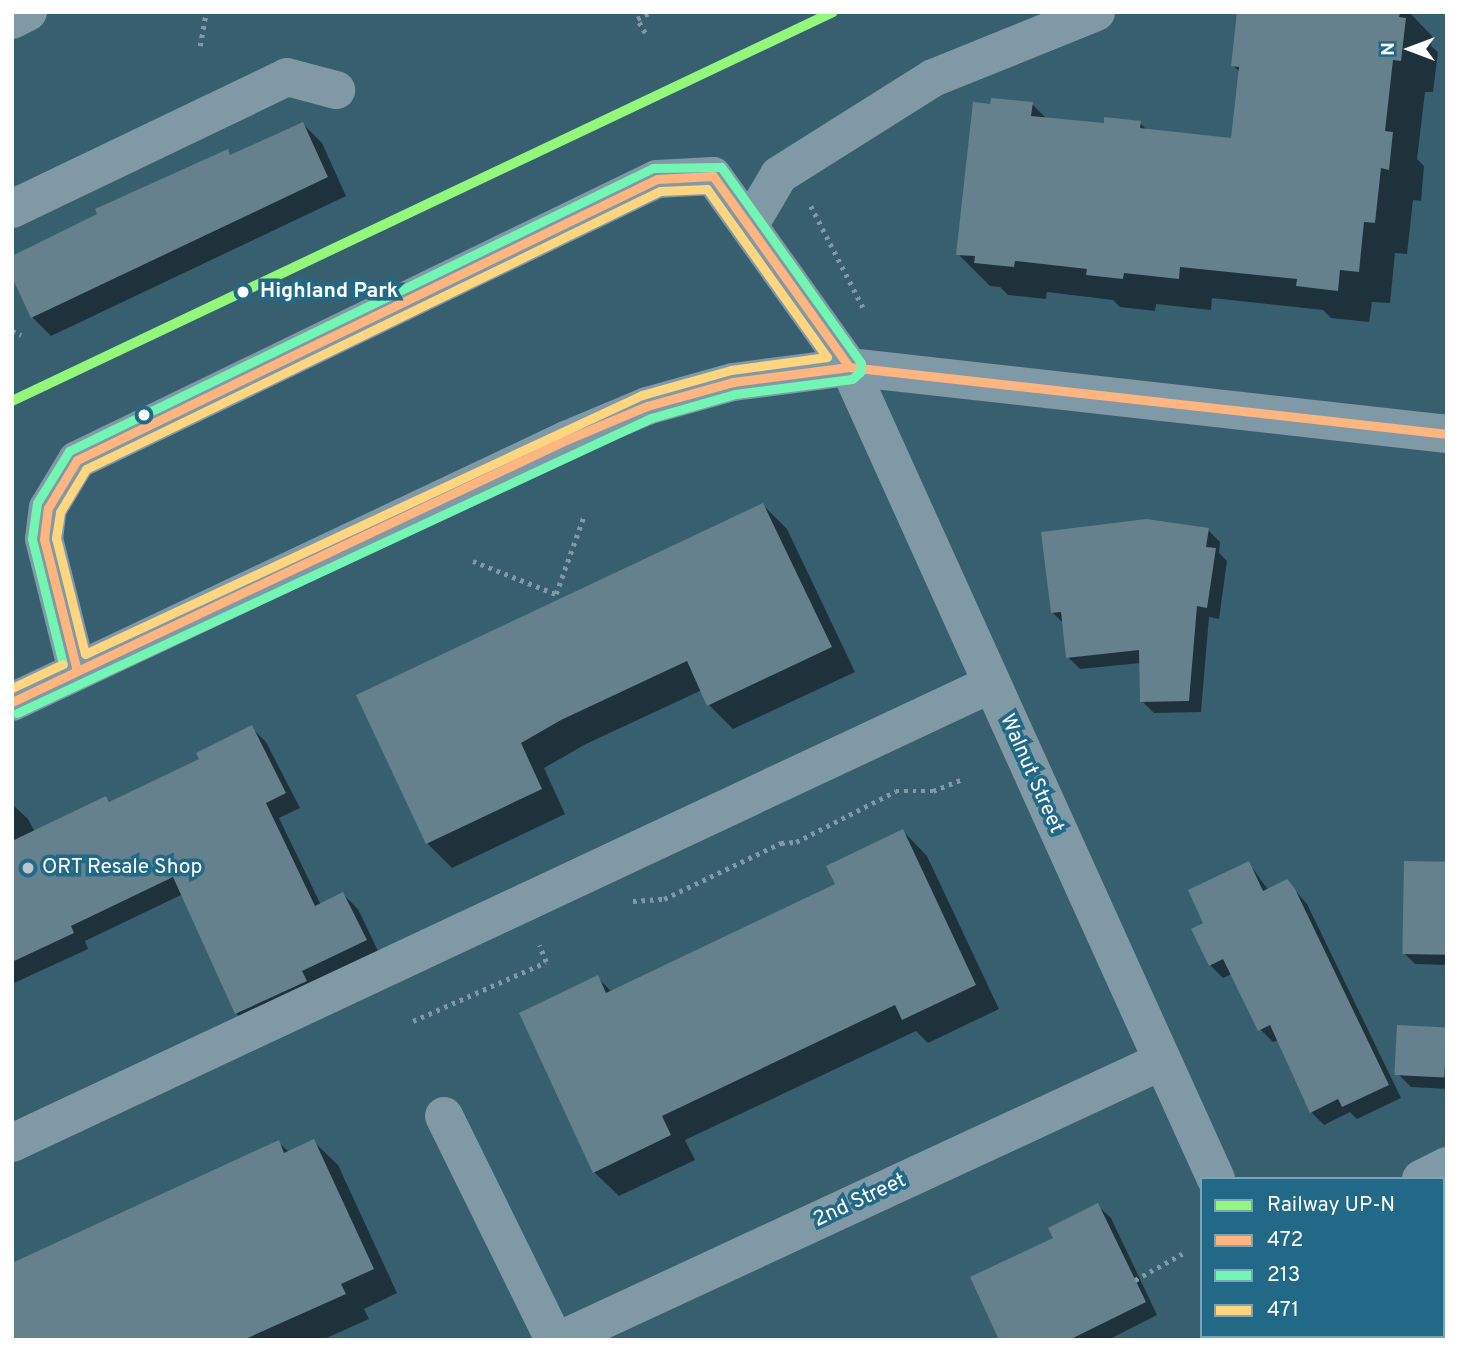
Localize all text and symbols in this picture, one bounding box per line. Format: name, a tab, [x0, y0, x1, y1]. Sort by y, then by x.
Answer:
north arrow	[1375, 14, 1445, 84]
text: N	[1377, 42, 1401, 56]
place label: Highland Park	[260, 279, 399, 305]
marker: Highland Park	[232, 281, 254, 303]
unlabelled marker	[137, 408, 151, 422]
street label: Walnut Street	[993, 710, 1069, 838]
place label: ORT Resale Shop	[42, 855, 203, 881]
marker: ORT Resale Shop	[20, 860, 36, 876]
street label: 2nd Street	[810, 1169, 910, 1233]
legend	[1200, 1177, 1445, 1338]
text: Railway UP-N	[1267, 1192, 1395, 1219]
text: 472	[1267, 1227, 1303, 1254]
text: 213	[1267, 1262, 1300, 1289]
text: 471	[1267, 1297, 1299, 1324]

